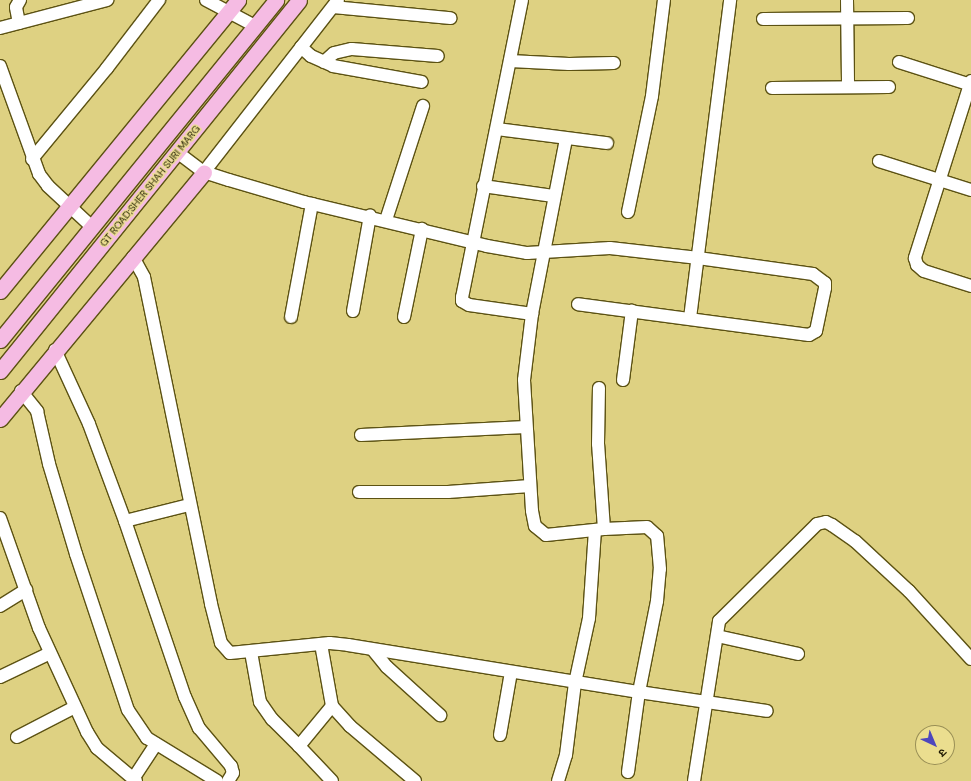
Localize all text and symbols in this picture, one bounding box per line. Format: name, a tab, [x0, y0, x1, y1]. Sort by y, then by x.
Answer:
street label: GT ROAD;SHER SHAH SURI MARG	[97, 123, 203, 249]
north arrow	[915, 725, 955, 765]
text: उ	[935, 746, 950, 760]

